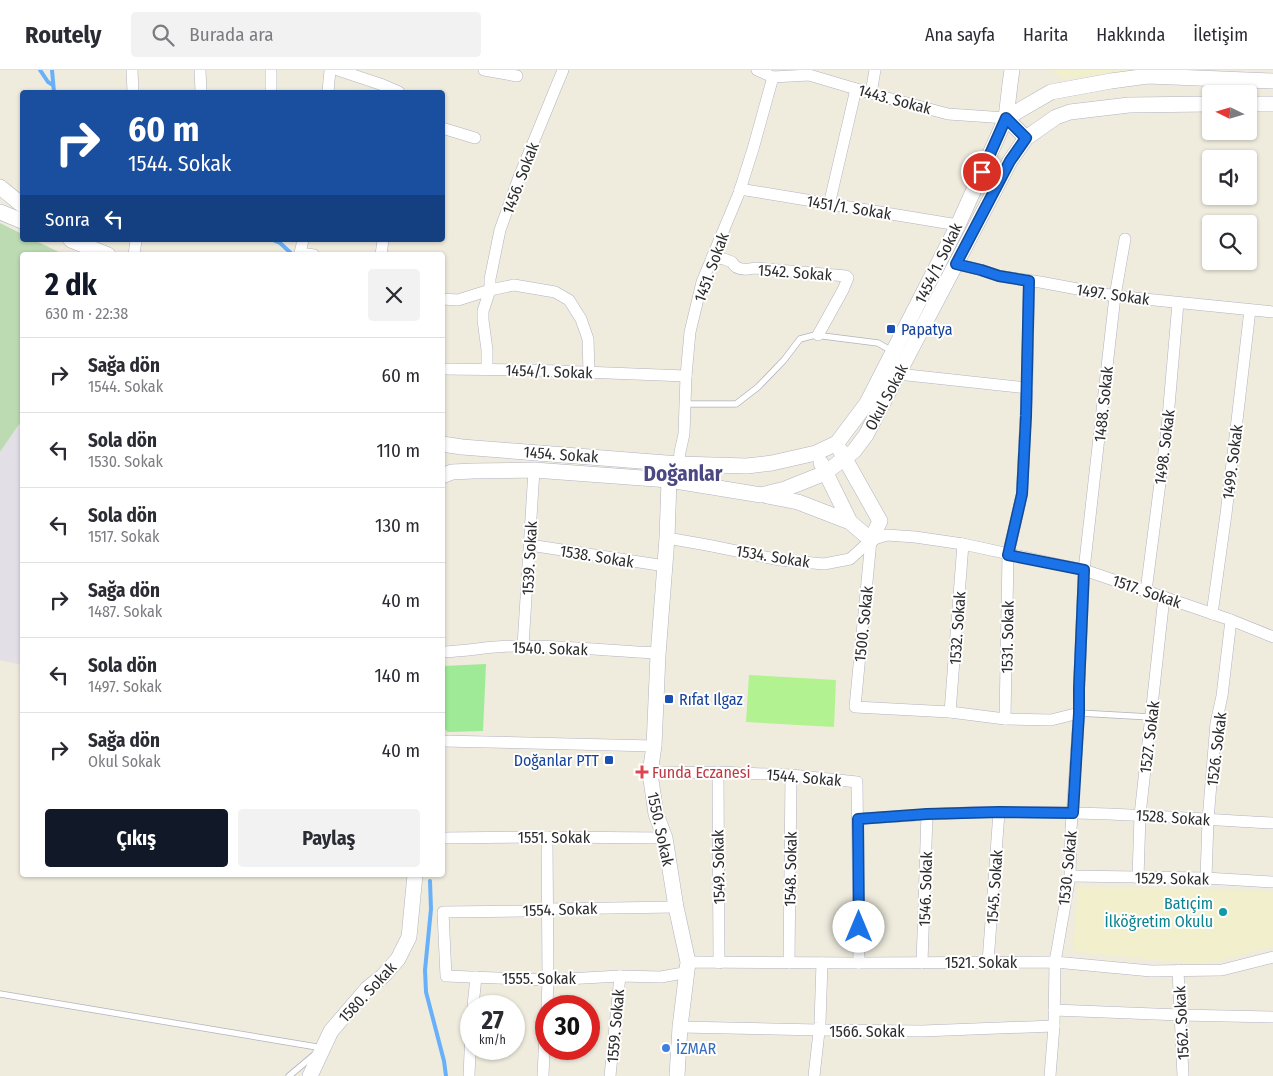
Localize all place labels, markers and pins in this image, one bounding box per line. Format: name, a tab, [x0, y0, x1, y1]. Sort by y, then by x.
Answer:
pin	[961, 151, 1003, 193]
place label: Papatya	[901, 320, 953, 339]
marker: Papatya	[885, 323, 897, 335]
place label: Rıfat Ilgaz	[679, 690, 743, 709]
marker: Rıfat Ilgaz	[663, 693, 675, 705]
place label: Doğanlar PTT	[514, 751, 600, 770]
marker: Doğanlar PTT	[603, 754, 615, 766]
place label: Funda Eczanesi	[652, 763, 751, 782]
marker: Funda Eczanesi	[636, 766, 648, 778]
place label: Batıçim İlköğretim Okulu	[1105, 894, 1213, 931]
marker: Batıçim İlköğretim Okulu	[1217, 906, 1229, 918]
place label: İZMAR	[676, 1039, 716, 1058]
marker: İZMAR	[660, 1042, 672, 1054]

